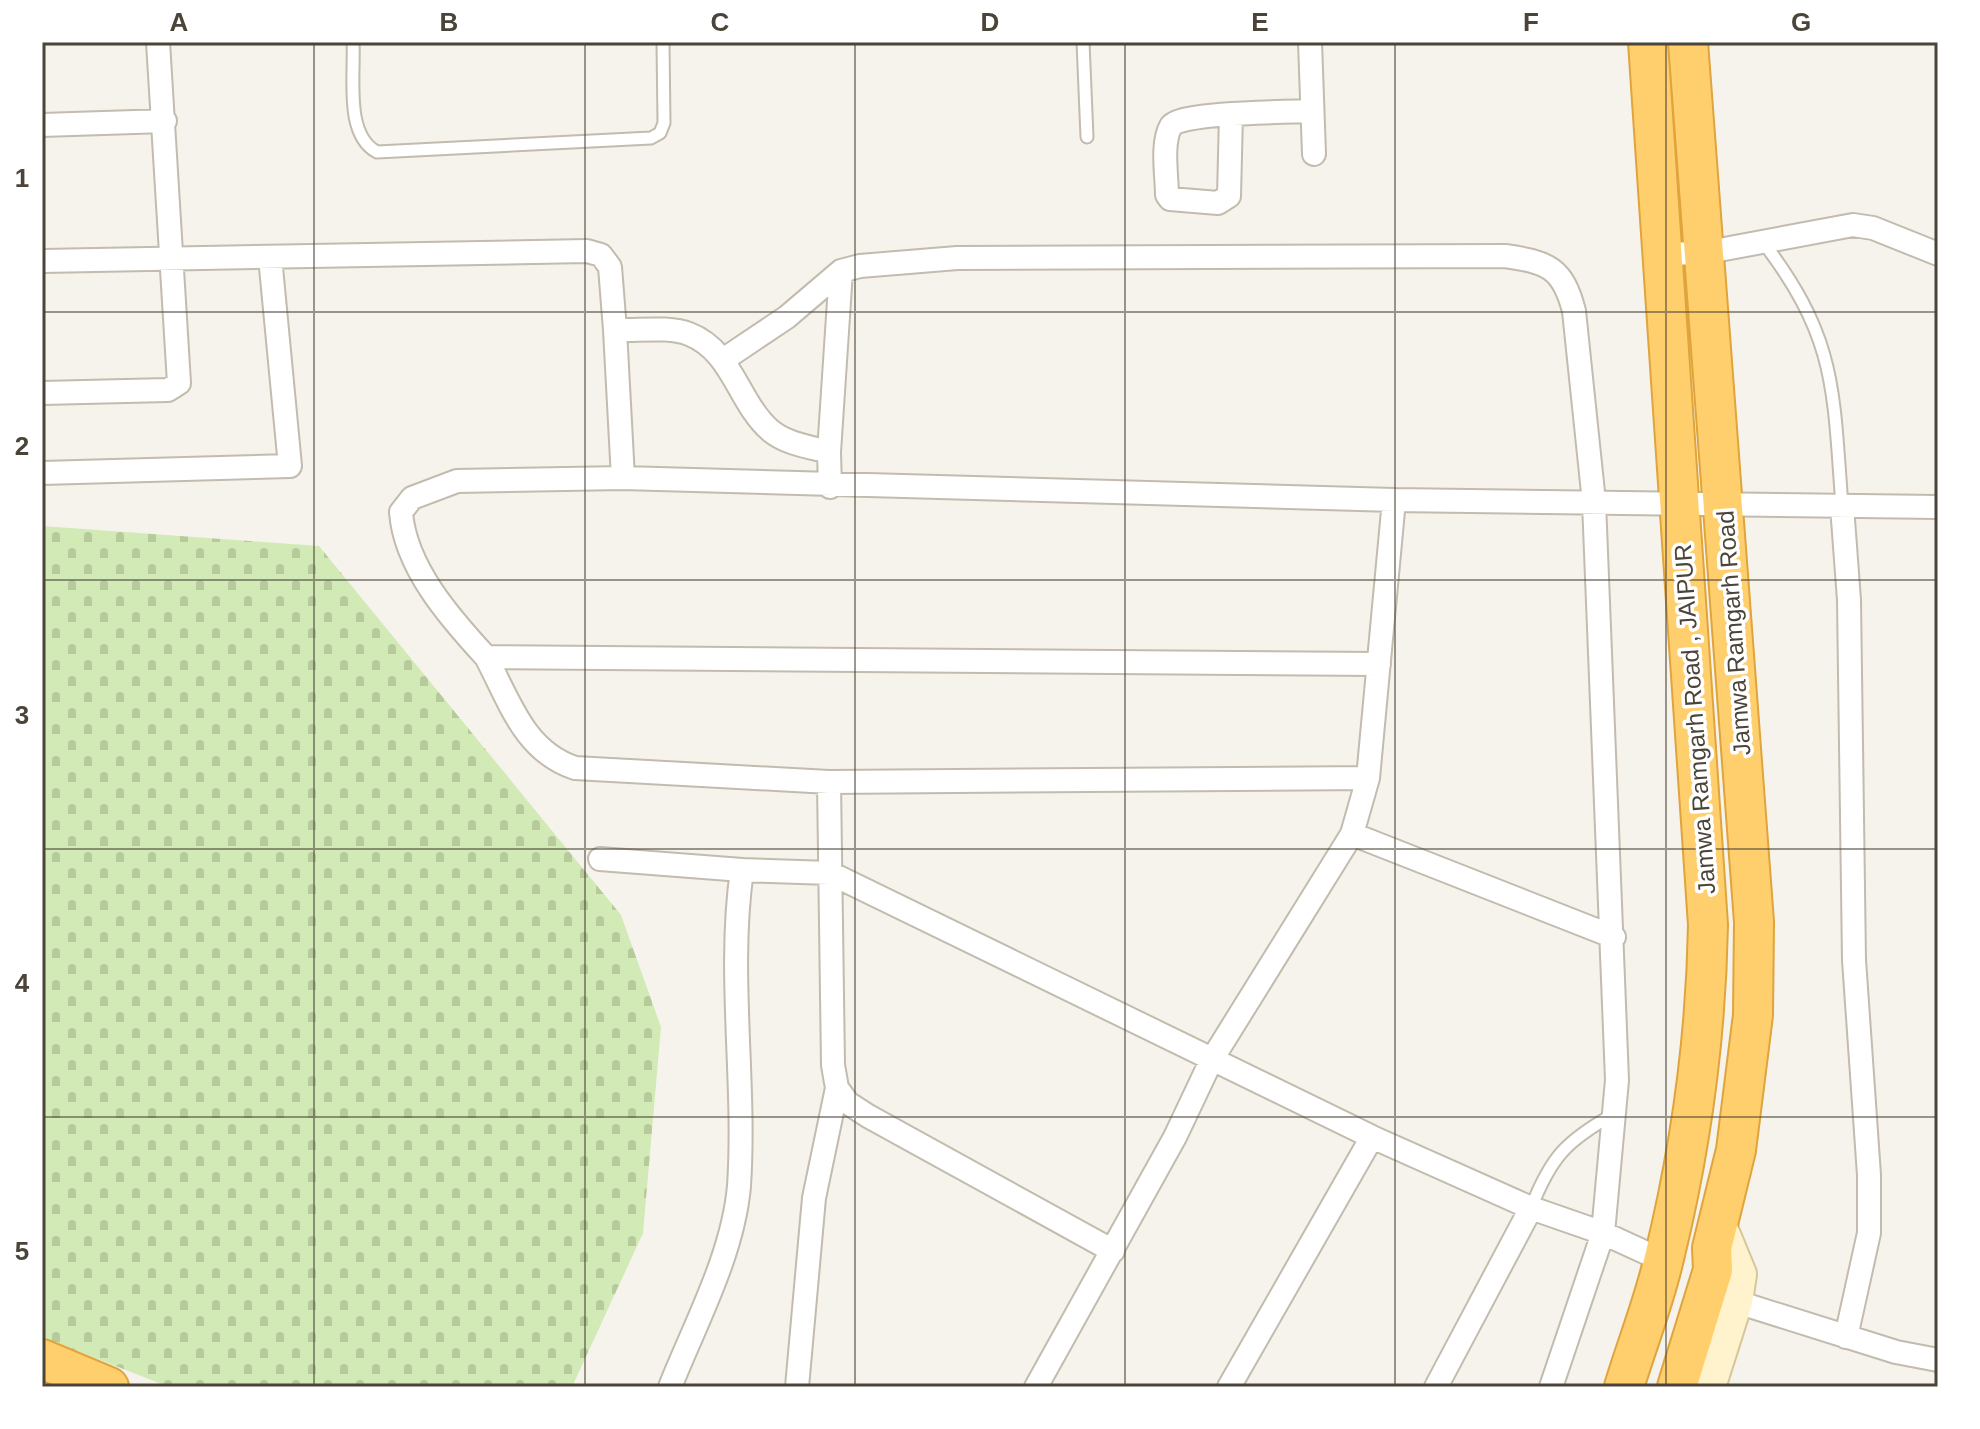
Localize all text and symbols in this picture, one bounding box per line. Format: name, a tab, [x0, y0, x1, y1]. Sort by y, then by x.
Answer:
text: A	[170, 7, 189, 37]
text: B	[440, 7, 458, 37]
text: C	[711, 7, 730, 37]
text: D	[981, 7, 999, 37]
text: E	[1251, 7, 1269, 37]
text: F	[1523, 7, 1539, 37]
text: G	[1791, 7, 1811, 37]
text: 1	[15, 163, 29, 193]
text: 2	[15, 431, 29, 461]
street label: Jamwa Ramgarh Road	[1711, 510, 1756, 756]
street label: Jamwa Ramgarh Road , JAIPUR	[1669, 543, 1720, 895]
text: 3	[15, 700, 29, 730]
text: 4	[15, 968, 30, 998]
text: 5	[15, 1236, 29, 1266]

